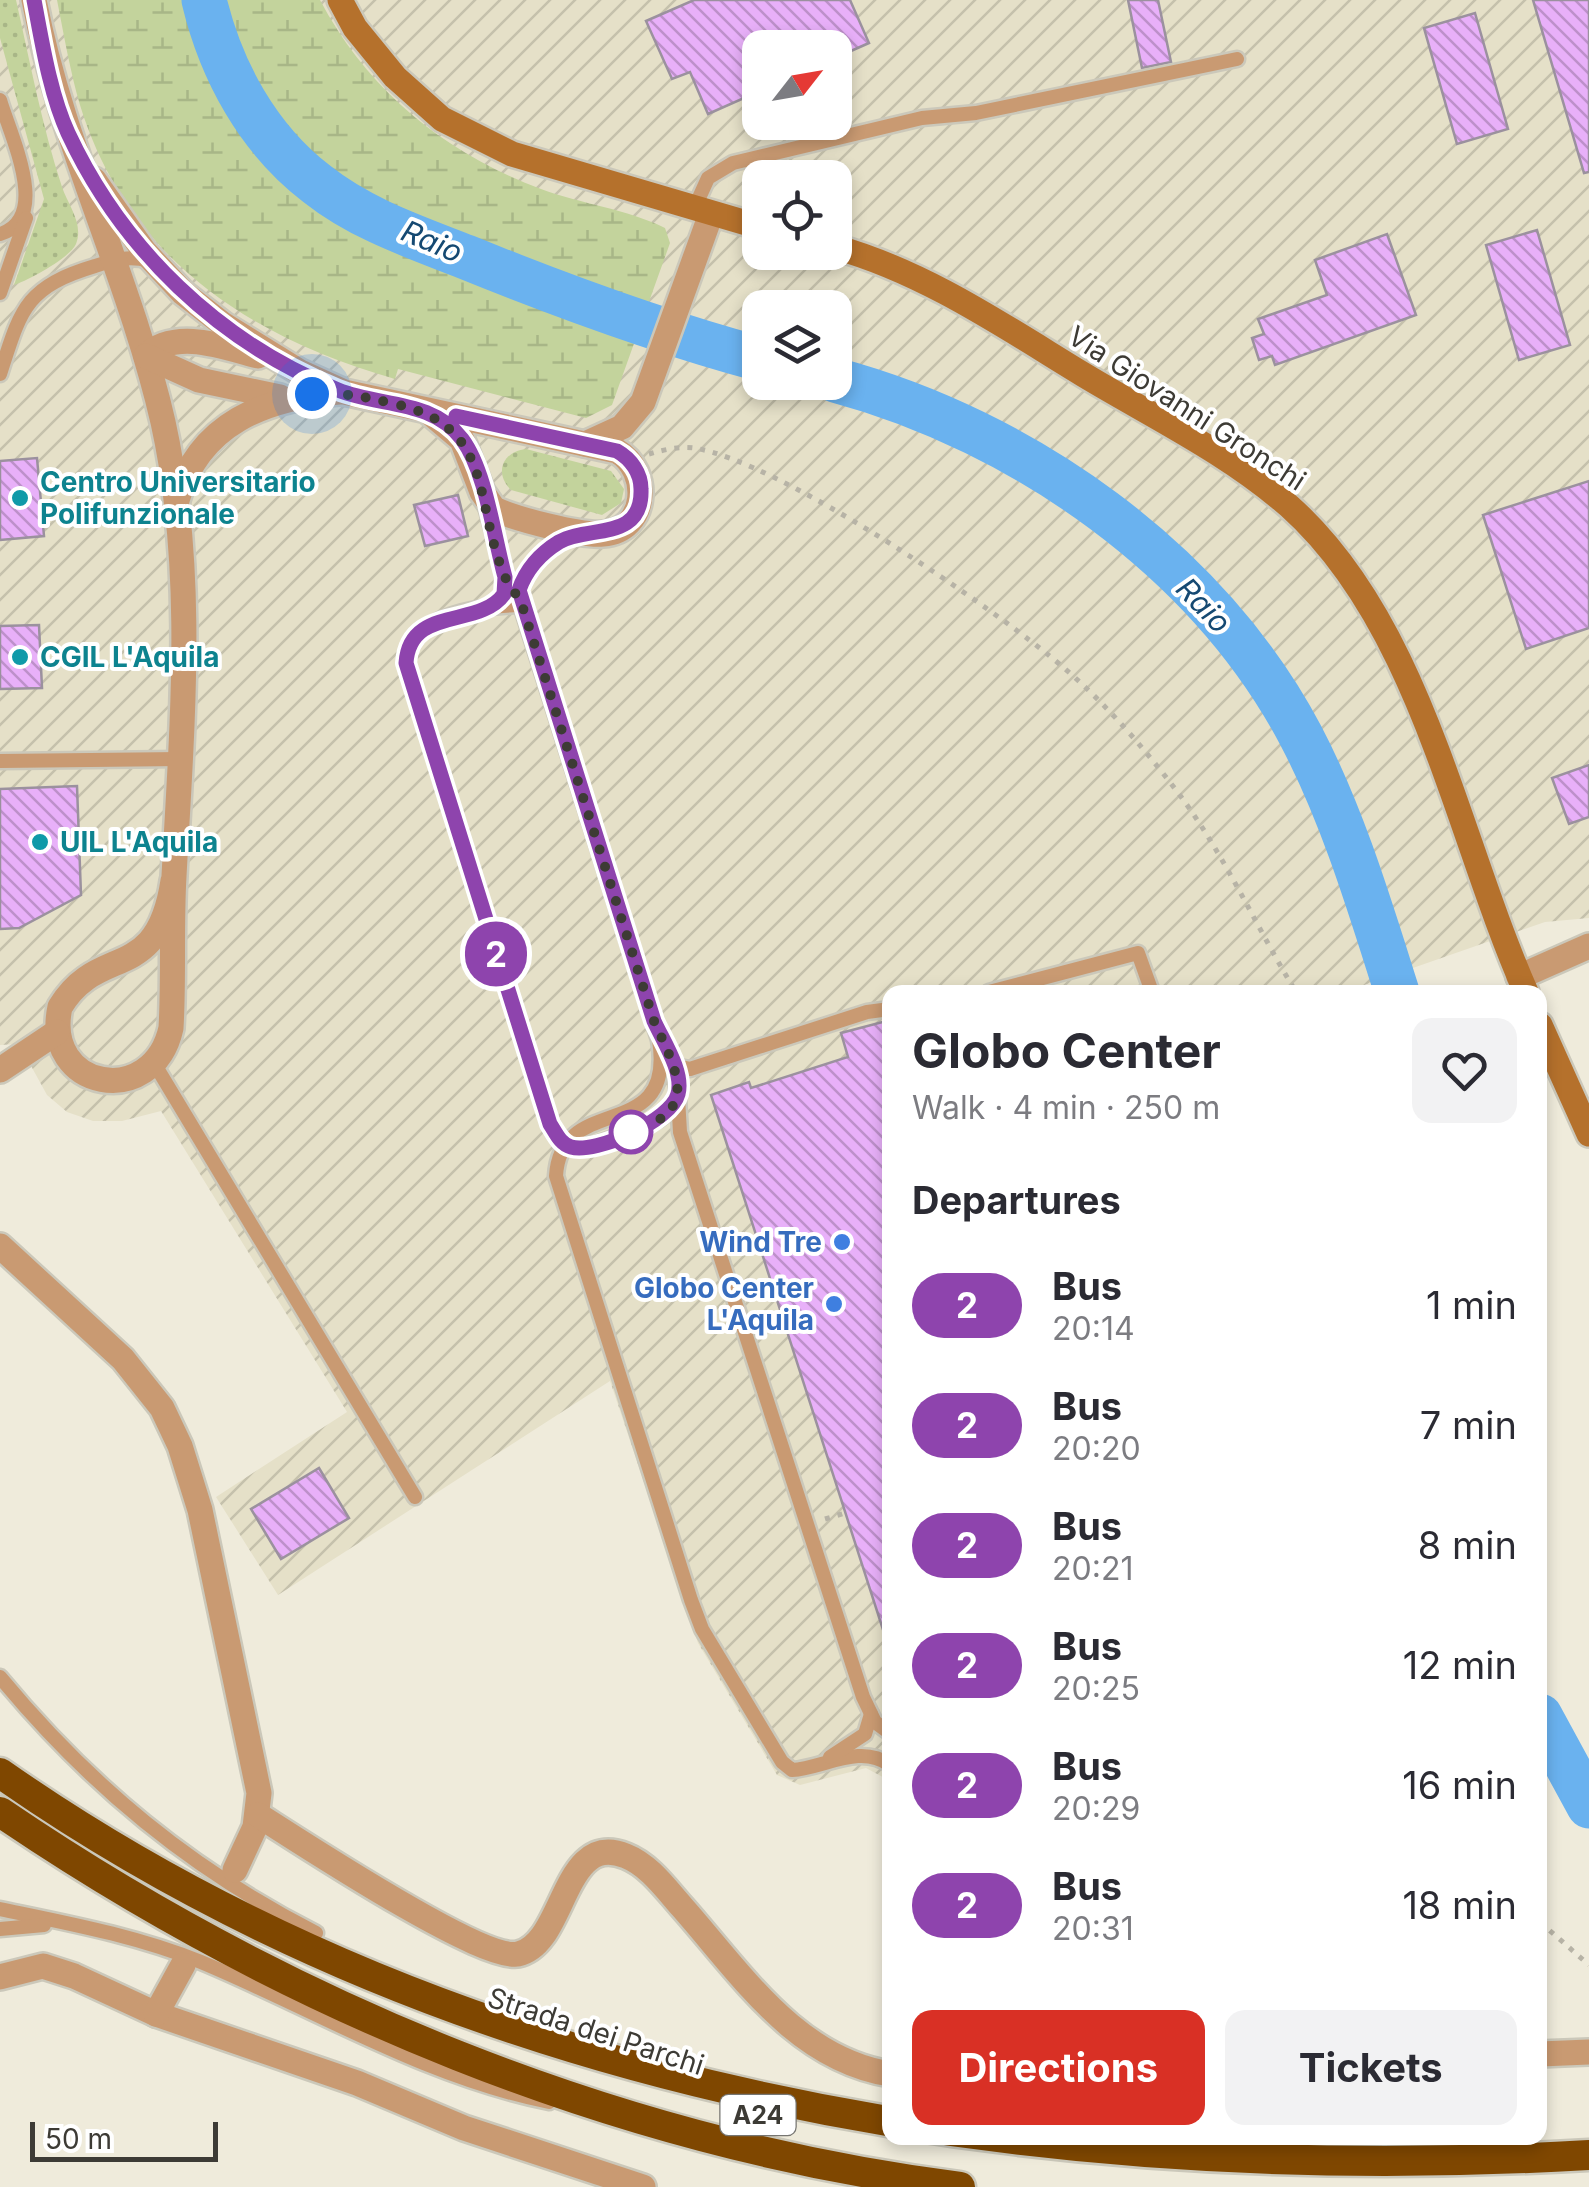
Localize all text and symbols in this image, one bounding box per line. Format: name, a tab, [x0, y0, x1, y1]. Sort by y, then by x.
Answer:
north arrow	[742, 30, 852, 140]
map controls	[742, 30, 852, 400]
button: locate	[742, 160, 852, 270]
water label: Raio	[396, 212, 468, 270]
button: layers	[742, 290, 852, 400]
street label: Via Giovanni Gronchi	[1062, 318, 1312, 498]
your location	[287, 369, 337, 419]
place label: Centro Universitario Polifunzionale	[40, 465, 316, 531]
marker: Centro Universitario Polifunzionale	[9, 487, 31, 509]
water label: Raio	[1169, 570, 1239, 640]
place label: CGIL L'Aquila	[40, 640, 219, 674]
marker: CGIL L'Aquila	[9, 646, 31, 668]
place label: UIL L'Aquila	[60, 825, 218, 859]
marker: UIL L'Aquila	[29, 831, 51, 853]
line badge: 2	[464, 922, 528, 986]
text: 2	[485, 933, 507, 975]
button: heart	[1412, 1018, 1517, 1123]
text: Globo Center	[912, 1021, 1221, 1080]
text: Walk · 4 min · 250 m	[912, 1088, 1220, 1127]
unlabelled marker	[610, 1111, 652, 1153]
text: Departures	[912, 1177, 1121, 1223]
place label: Wind Tre	[699, 1225, 822, 1259]
marker: Wind Tre	[831, 1231, 853, 1253]
text: Bus	[1052, 1263, 1122, 1309]
place label: Globo Center L'Aquila	[634, 1271, 814, 1337]
text: 1 min	[1426, 1282, 1517, 1328]
text: 2	[956, 1284, 978, 1326]
marker: Globo Center L'Aquila	[823, 1293, 845, 1315]
text: 20:14	[1052, 1309, 1135, 1348]
text: Bus	[1052, 1383, 1122, 1429]
text: 7 min	[1420, 1402, 1517, 1448]
text: 2	[956, 1404, 978, 1446]
text: 20:20	[1052, 1429, 1141, 1468]
text: Bus	[1052, 1503, 1122, 1549]
text: 8 min	[1418, 1522, 1517, 1568]
text: 2	[956, 1524, 978, 1566]
text: 20:21	[1052, 1549, 1133, 1588]
text: Bus	[1052, 1623, 1122, 1669]
text: 12 min	[1403, 1642, 1517, 1688]
text: 2	[956, 1644, 978, 1686]
text: 20:25	[1052, 1669, 1140, 1708]
text: Bus	[1052, 1743, 1122, 1789]
text: 16 min	[1402, 1762, 1517, 1808]
text: 2	[956, 1764, 978, 1806]
text: 20:29	[1052, 1789, 1140, 1828]
text: Bus	[1052, 1863, 1122, 1909]
text: 18 min	[1402, 1882, 1517, 1928]
text: 2	[956, 1884, 978, 1926]
text: 20:31	[1052, 1909, 1134, 1948]
street label: Strada dei Parchi	[484, 1980, 708, 2082]
button: Directions	[912, 2010, 1205, 2125]
button: Tickets	[1225, 2010, 1517, 2125]
road number: A24	[720, 2095, 796, 2135]
scale bar	[30, 2117, 218, 2162]
text: 50 m	[45, 2122, 112, 2156]

